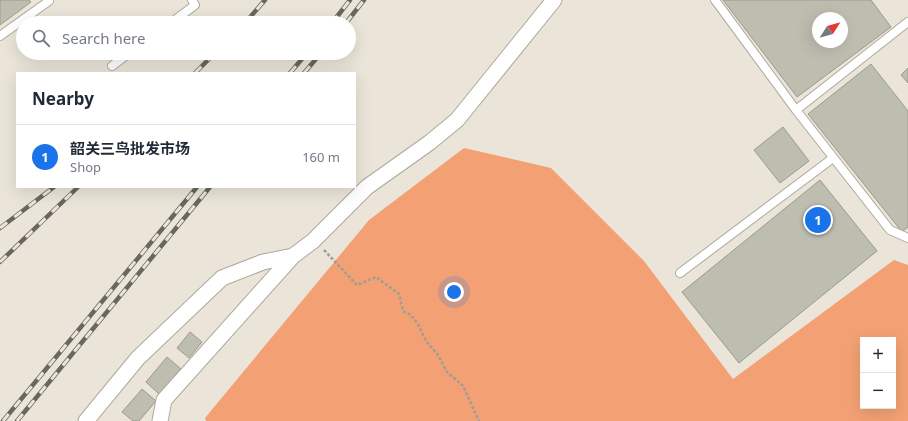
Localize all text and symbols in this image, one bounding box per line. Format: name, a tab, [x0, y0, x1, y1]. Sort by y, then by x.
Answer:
north arrow	[812, 12, 848, 48]
search box	[16, 16, 356, 60]
icon: search	[30, 27, 52, 49]
text: Search here	[62, 28, 145, 48]
text: Nearby	[32, 87, 94, 110]
text: 韶关三鸟批发市场	[70, 138, 190, 158]
text: 1	[41, 148, 49, 166]
text: 160 m	[302, 148, 340, 166]
text: Shop	[70, 158, 101, 176]
pin: 1	[805, 205, 831, 235]
your location	[444, 282, 464, 302]
map controls	[860, 337, 896, 409]
button: +	[860, 337, 896, 373]
button: −	[860, 373, 896, 409]

